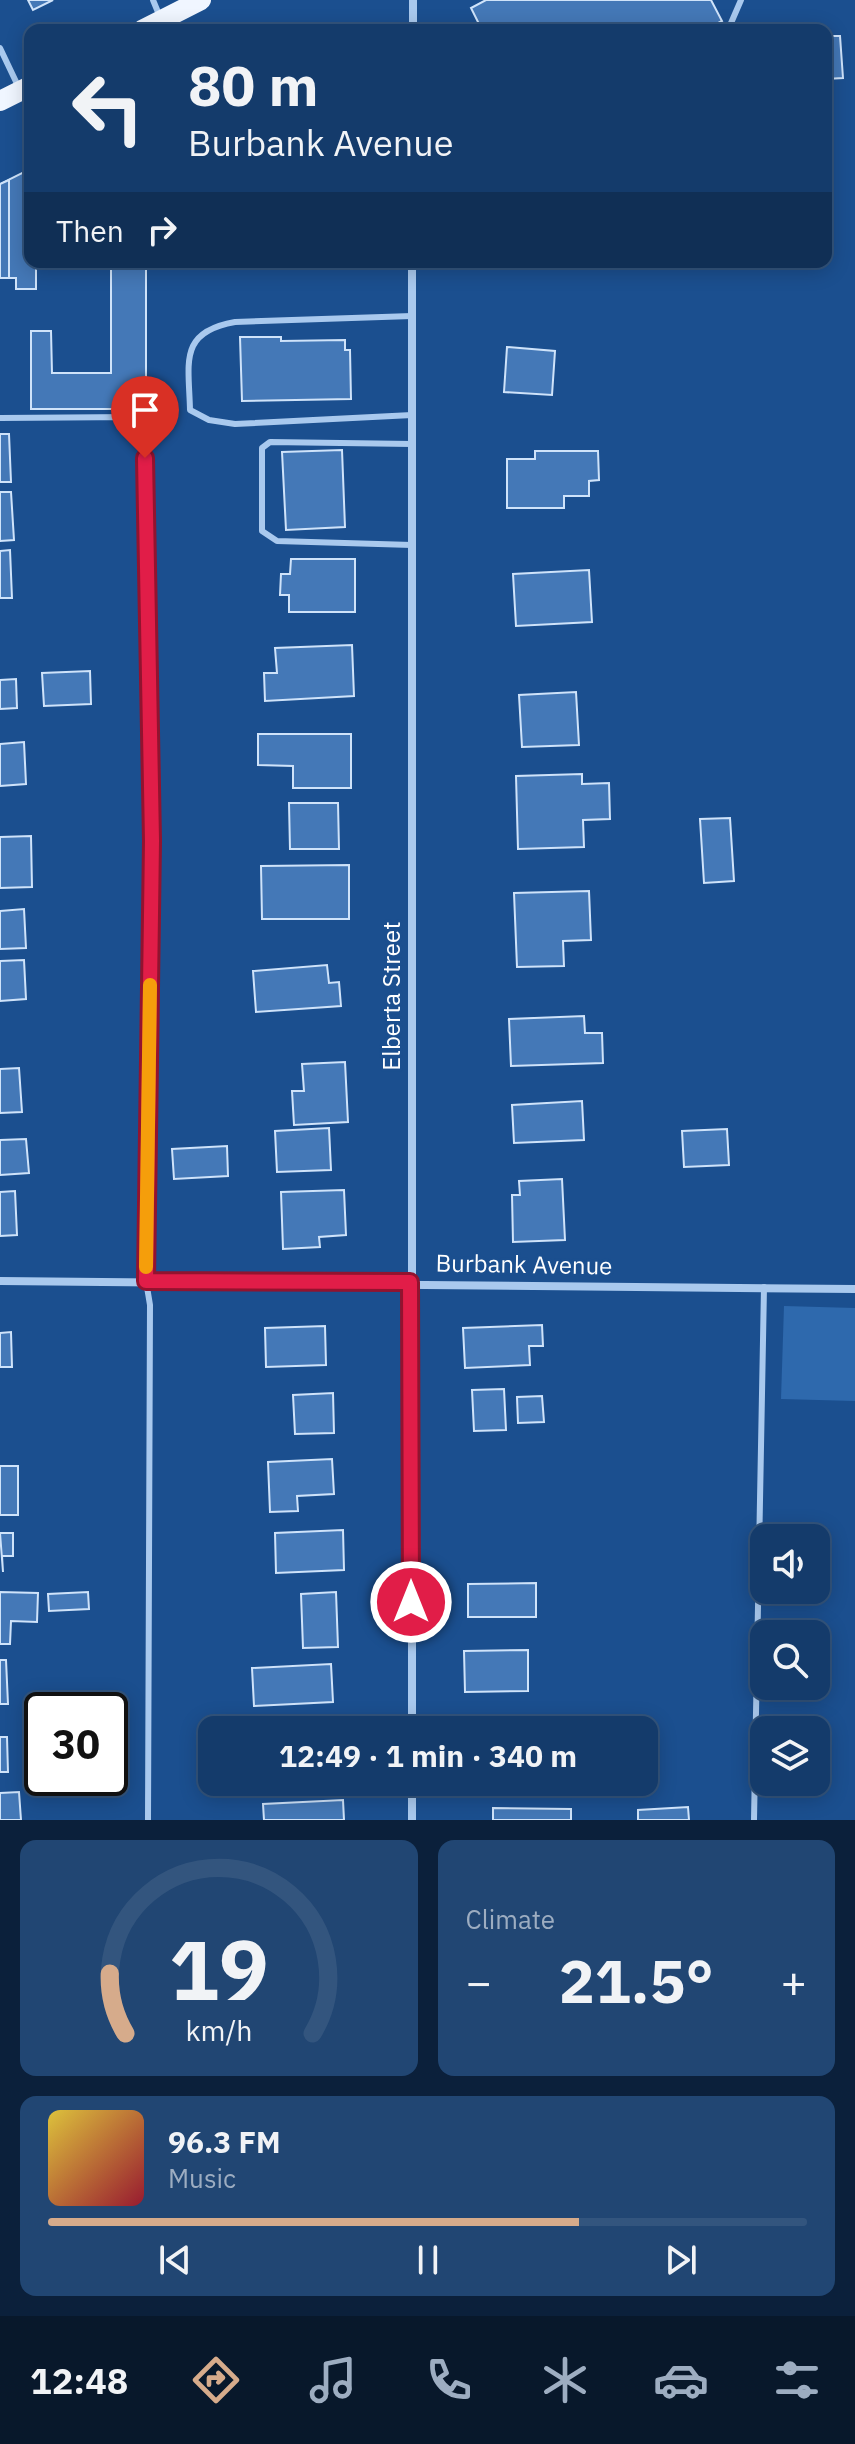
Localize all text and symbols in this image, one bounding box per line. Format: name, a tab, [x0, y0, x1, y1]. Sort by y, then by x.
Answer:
text: 80 m	[188, 49, 318, 121]
icon: left	[56, 56, 160, 160]
text: Burbank Avenue	[188, 119, 453, 166]
icon: right	[140, 208, 184, 252]
text: Then	[56, 211, 124, 250]
pin	[111, 376, 179, 458]
icon: arrive	[123, 388, 167, 432]
street label: Elberta Street	[375, 921, 407, 1071]
street label: Burbank Avenue	[435, 1246, 613, 1282]
map controls	[750, 1524, 830, 1796]
button: sound	[750, 1524, 830, 1604]
position arrow	[369, 1560, 453, 1644]
button: search	[750, 1620, 830, 1700]
speed limit sign: 30	[24, 1692, 128, 1796]
button: layers	[750, 1716, 830, 1796]
text: 12:49 · 1 min · 340 m	[279, 1736, 577, 1775]
text: Climate	[466, 1902, 555, 1936]
text: 19	[169, 1915, 269, 2023]
text: 21.5°	[559, 1941, 714, 2020]
text: −	[466, 1953, 492, 2010]
text: +	[781, 1953, 807, 2010]
text: km/h	[185, 2012, 252, 2049]
text: 96.3 FM	[168, 2122, 281, 2161]
text: Music	[168, 2161, 236, 2195]
icon: previous	[153, 2238, 197, 2282]
icon: pause	[406, 2238, 450, 2282]
icon: next	[659, 2238, 703, 2282]
icon: directions	[188, 2352, 244, 2408]
icon: music	[305, 2352, 361, 2408]
icon: phone	[421, 2352, 477, 2408]
icon: climate	[537, 2352, 593, 2408]
icon: car	[653, 2352, 709, 2408]
icon: filters	[769, 2352, 825, 2408]
text: 12:48	[30, 2357, 128, 2404]

